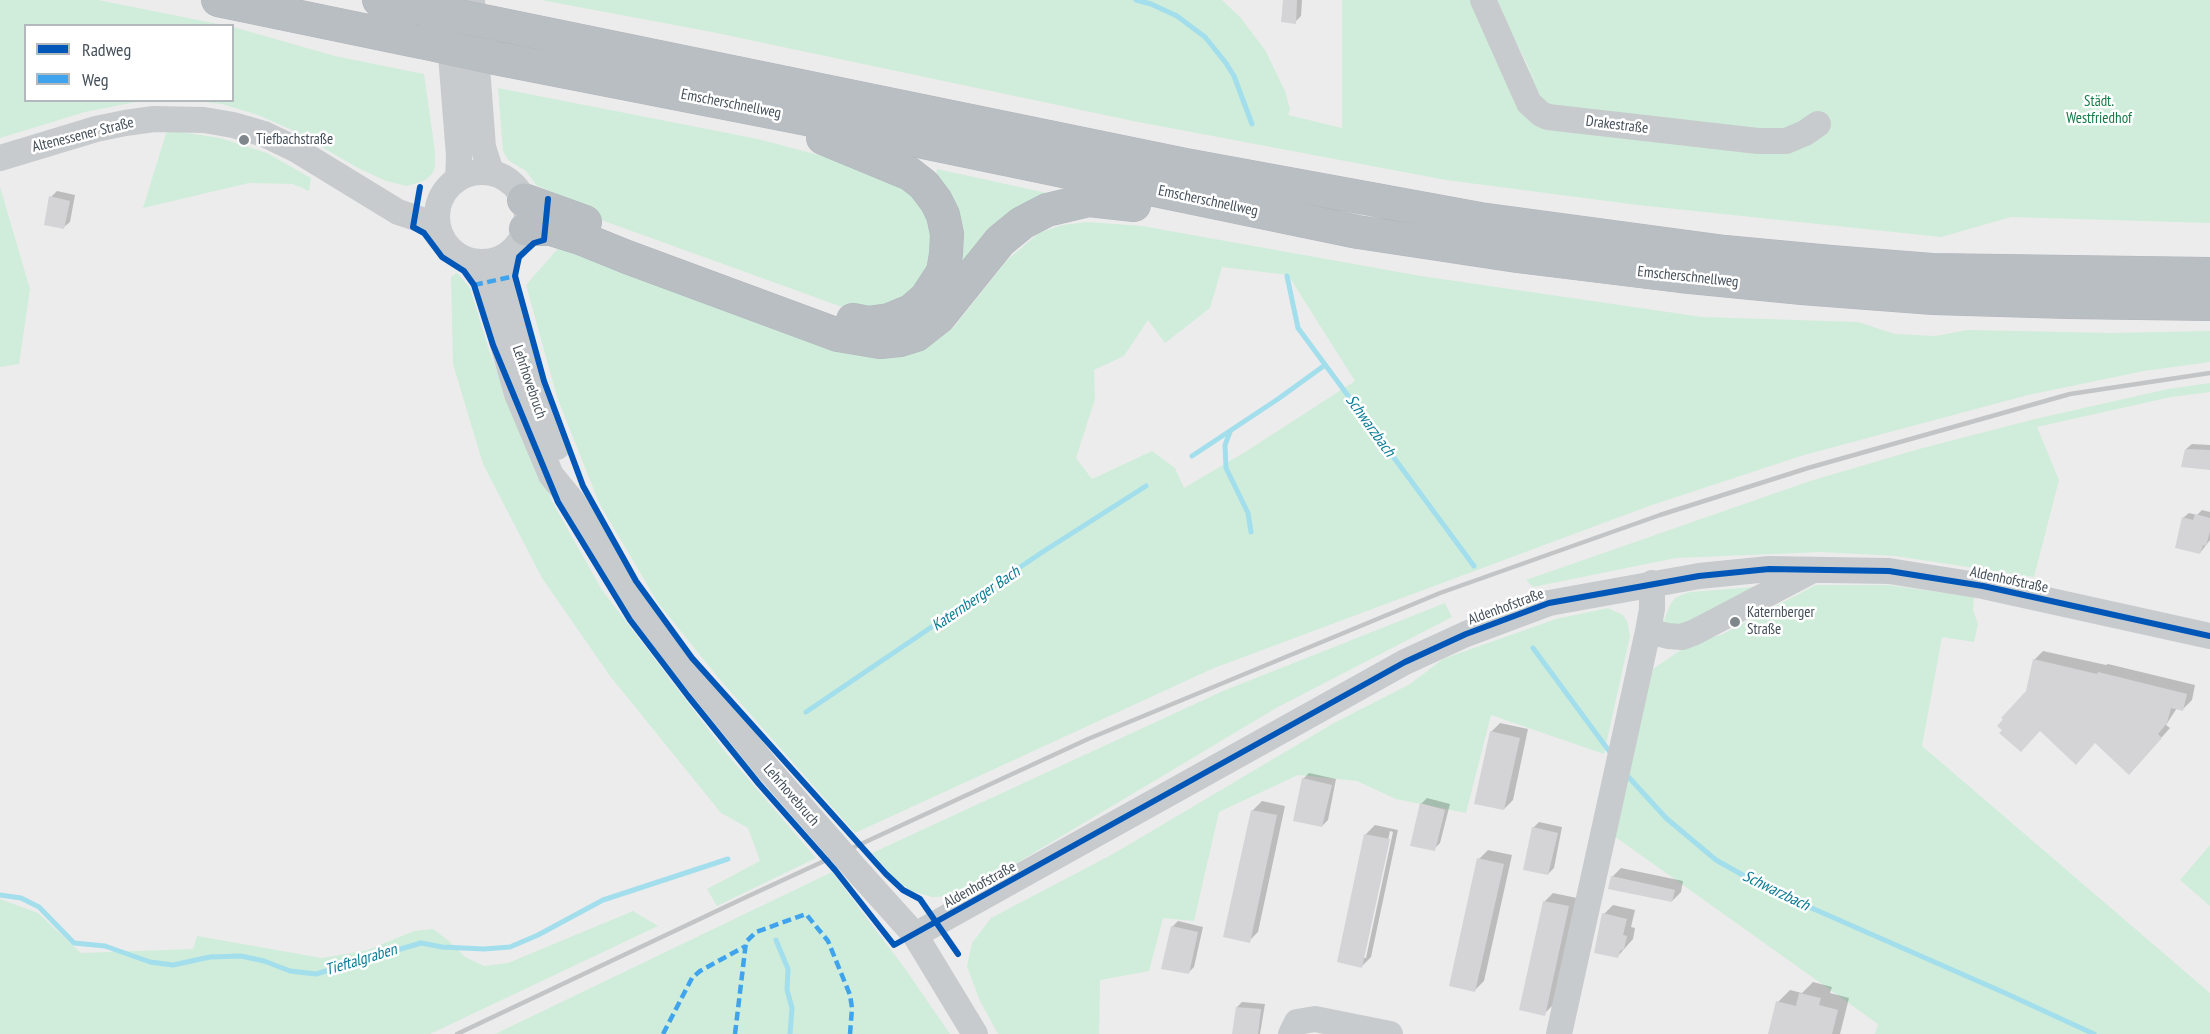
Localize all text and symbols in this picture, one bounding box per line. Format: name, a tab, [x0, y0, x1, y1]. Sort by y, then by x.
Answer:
legend	[24, 24, 234, 102]
text: Radweg	[82, 38, 131, 61]
text: Weg	[82, 68, 109, 91]
street label: Emscherschnellweg	[679, 85, 783, 123]
park label: Städt. Westfriedhof	[2066, 93, 2132, 128]
street label: Drakestraße	[1585, 112, 1649, 138]
street label: Altenessener Straße	[30, 114, 136, 156]
place label: Tiefbachstraße	[256, 131, 333, 149]
marker: Tiefbachstraße	[237, 133, 251, 147]
street label: Emscherschnellweg	[1156, 182, 1260, 220]
street label: Emscherschnellweg	[1637, 263, 1739, 291]
street label: Lehrhovebruch	[508, 343, 550, 421]
water label: Schwarzbach	[1341, 391, 1399, 461]
water label: Katernberger Bach	[928, 562, 1024, 636]
street label: Aldenhofstraße	[1968, 563, 2050, 597]
street label: Aldenhofstraße	[1466, 585, 1546, 629]
place label: Katernberger Straße	[1747, 604, 1815, 639]
marker: Katernberger Straße	[1728, 615, 1742, 629]
street label: Lehrhovebruch	[759, 760, 823, 830]
street label: Aldenhofstraße	[941, 858, 1019, 912]
water label: Schwarzbach	[1740, 867, 1812, 915]
water label: Tieftalgraben	[323, 940, 399, 980]

